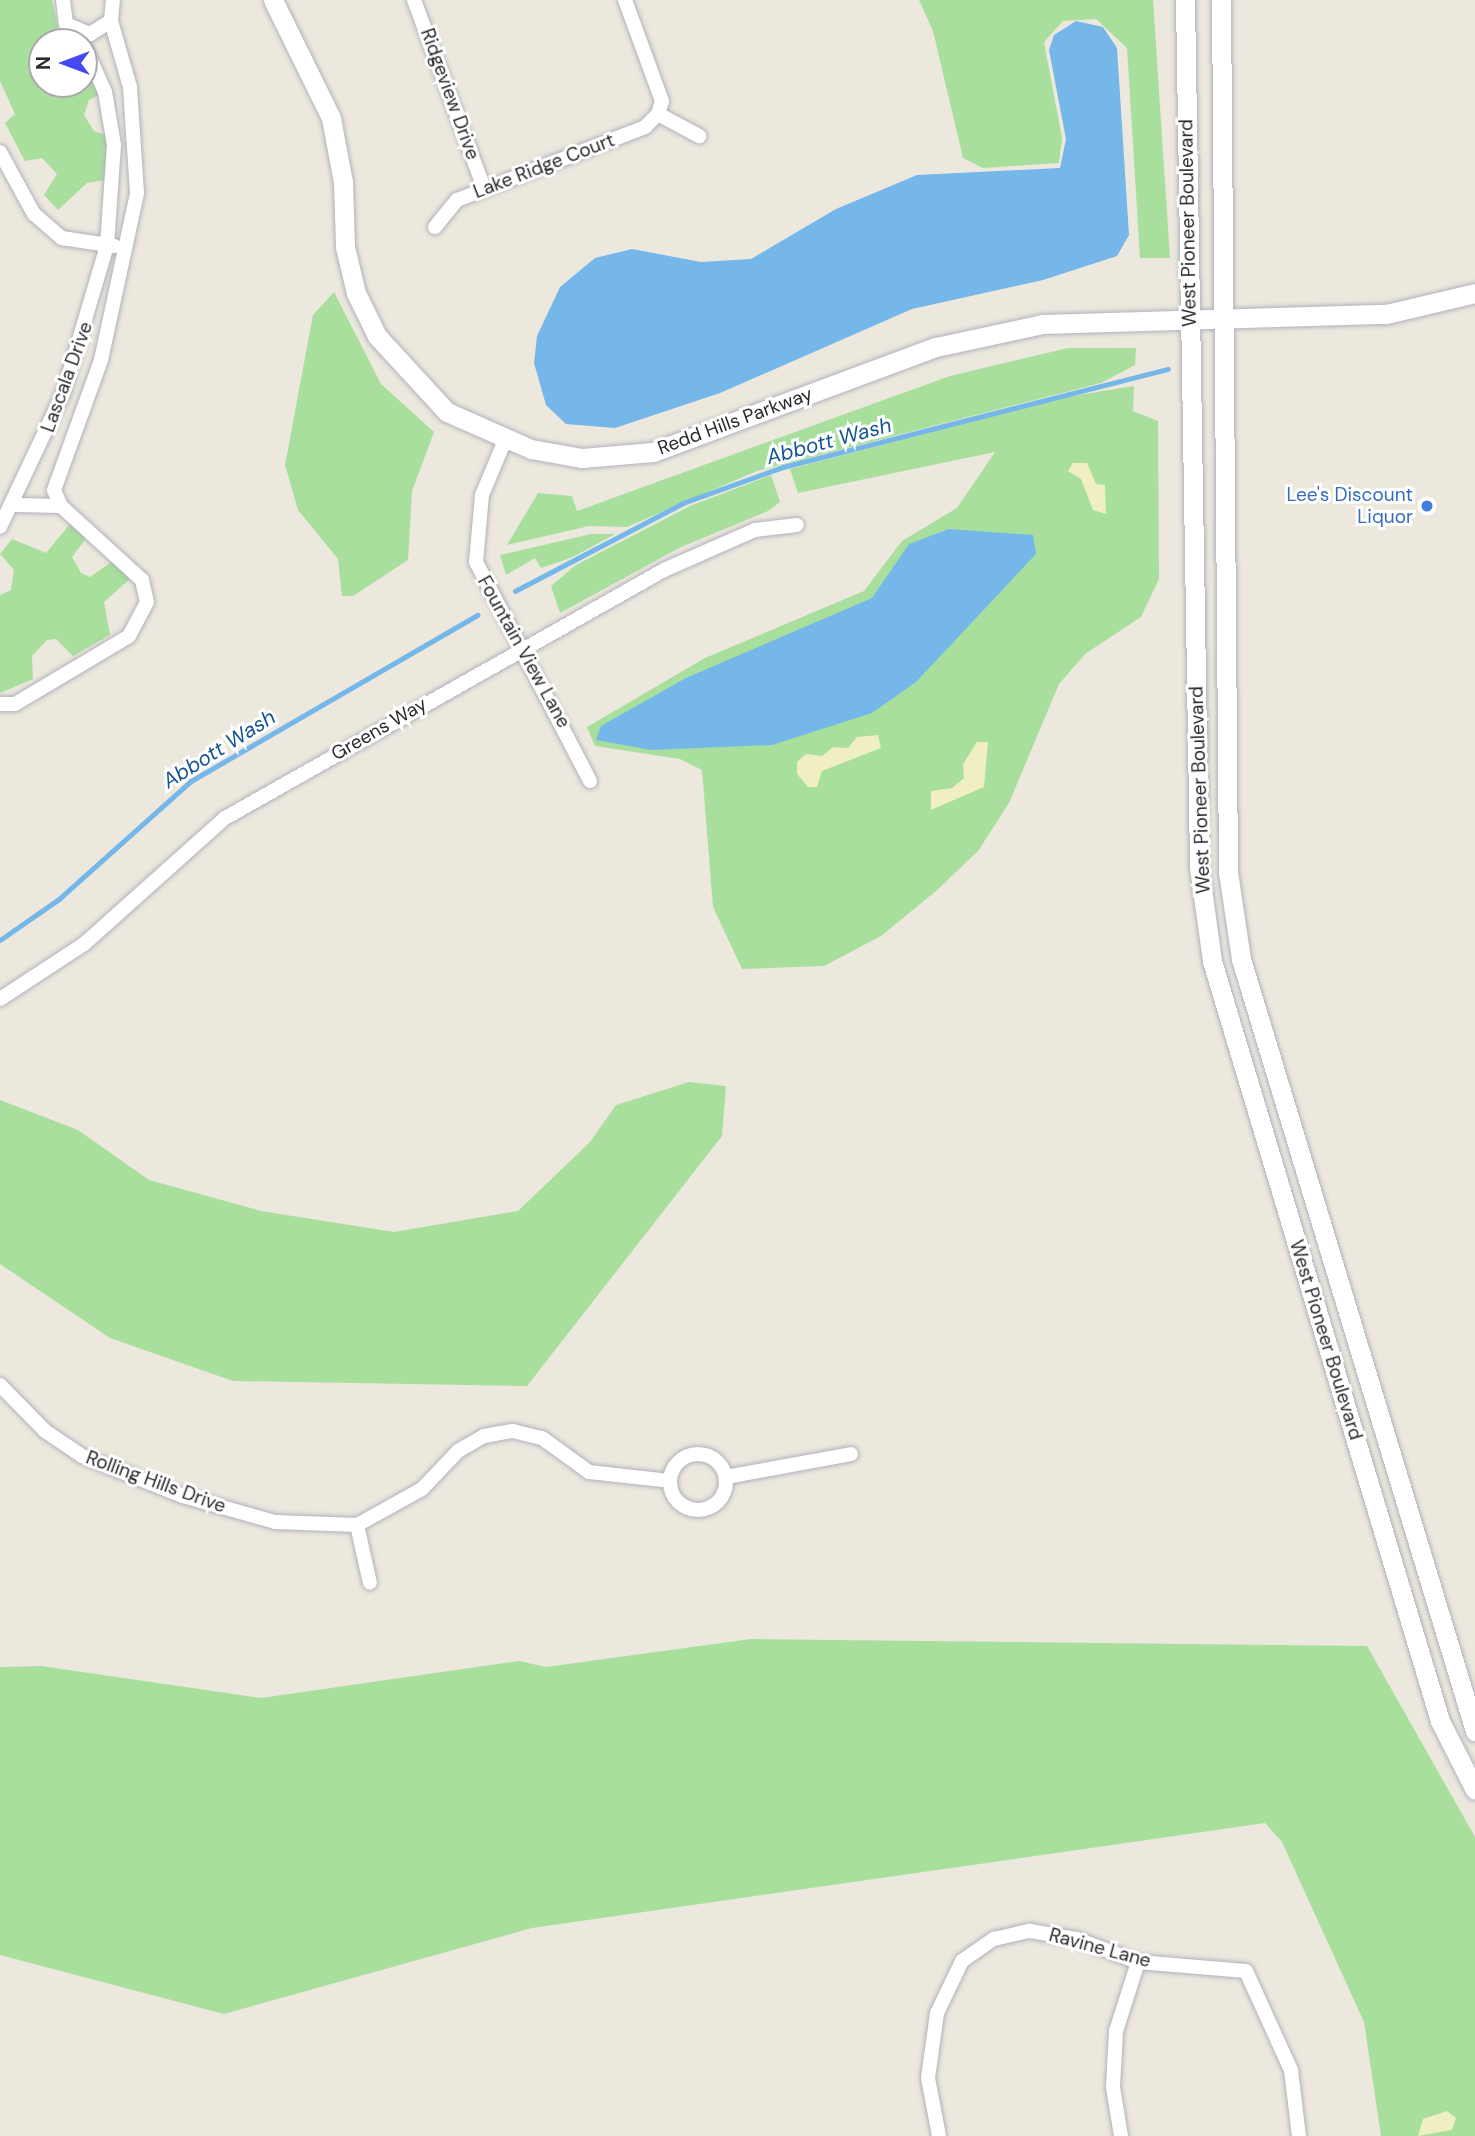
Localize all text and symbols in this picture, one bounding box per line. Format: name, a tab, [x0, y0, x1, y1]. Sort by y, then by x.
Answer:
street label: Ridgeview Drive	[416, 25, 484, 163]
north arrow	[28, 28, 98, 98]
text: N	[31, 56, 56, 70]
street label: West Pioneer Boulevard	[1175, 119, 1201, 327]
street label: Lake Ridge Court	[470, 129, 618, 203]
street label: Lascala Drive	[36, 319, 98, 435]
street label: Redd Hills Parkway	[654, 382, 816, 460]
water label: Abbott Wash	[764, 412, 894, 470]
place label: Lee's Discount Liquor	[1286, 484, 1413, 528]
marker: Lee's Discount Liquor	[1419, 498, 1435, 514]
street label: Fountain View Lane	[473, 572, 575, 732]
street label: West Pioneer Boulevard	[1185, 686, 1215, 894]
street label: Greens Way	[327, 693, 431, 765]
water label: Abbott Wash	[158, 704, 280, 794]
street label: West Pioneer Boulevard	[1285, 1237, 1367, 1443]
street label: Rolling Hills Drive	[83, 1446, 229, 1518]
street label: Ravine Lane	[1047, 1923, 1153, 1973]

